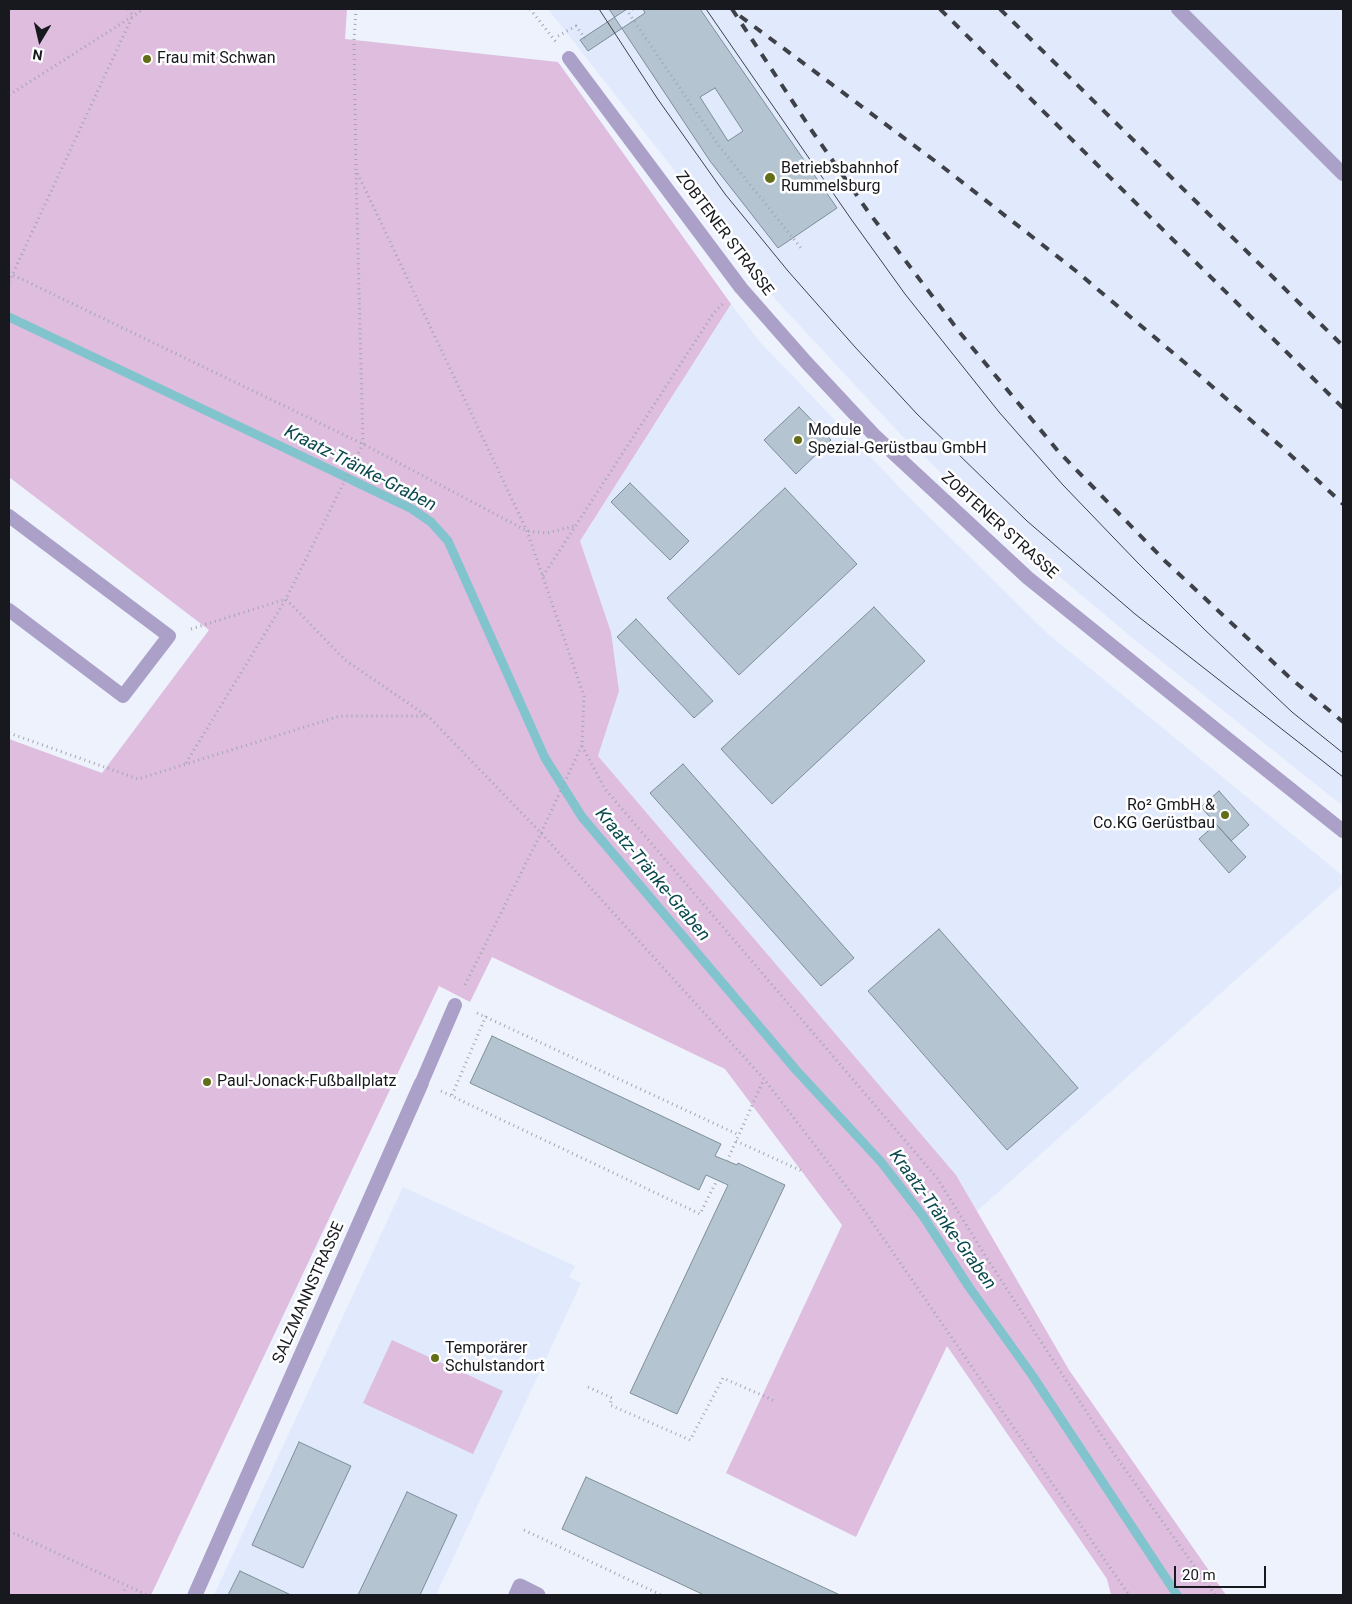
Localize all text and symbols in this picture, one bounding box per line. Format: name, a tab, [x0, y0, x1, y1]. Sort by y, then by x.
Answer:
north arrow	[15, 15, 65, 65]
text: N	[32, 46, 44, 63]
place label: Frau mit Schwan	[157, 49, 276, 69]
marker: Frau mit Schwan	[141, 53, 153, 65]
place label: Betriebsbahnhof Rummelsburg	[781, 159, 899, 197]
street label: ZOBTENER STRASSE	[671, 168, 777, 300]
marker: Betriebsbahnhof Rummelsburg	[763, 171, 777, 185]
water label: Kraatz-Tränke-Graben	[280, 421, 440, 517]
place label: Module Spezial-Gerüstbau GmbH	[808, 421, 987, 459]
marker: Module Spezial-Gerüstbau GmbH	[792, 434, 804, 446]
street label: ZOBTENER STRASSE	[937, 468, 1061, 584]
place label: Ro² GmbH & Co.KG Gerüstbau	[1093, 796, 1215, 834]
water label: Kraatz-Tränke-Graben	[590, 804, 714, 946]
marker: Ro² GmbH & Co.KG Gerüstbau	[1219, 809, 1231, 821]
place label: Paul-Jonack-Fußballplatz	[217, 1072, 396, 1092]
marker: Paul-Jonack-Fußballplatz	[201, 1076, 213, 1088]
water label: Kraatz-Tränke-Graben	[884, 1146, 1000, 1294]
street label: SALZMANNSTRASSE	[269, 1219, 349, 1367]
place label: Temporärer Schulstandort	[445, 1339, 545, 1377]
marker: Temporärer Schulstandort	[429, 1352, 441, 1364]
scale bar	[1177, 1556, 1270, 1588]
text: 20 m	[1182, 1566, 1216, 1584]

